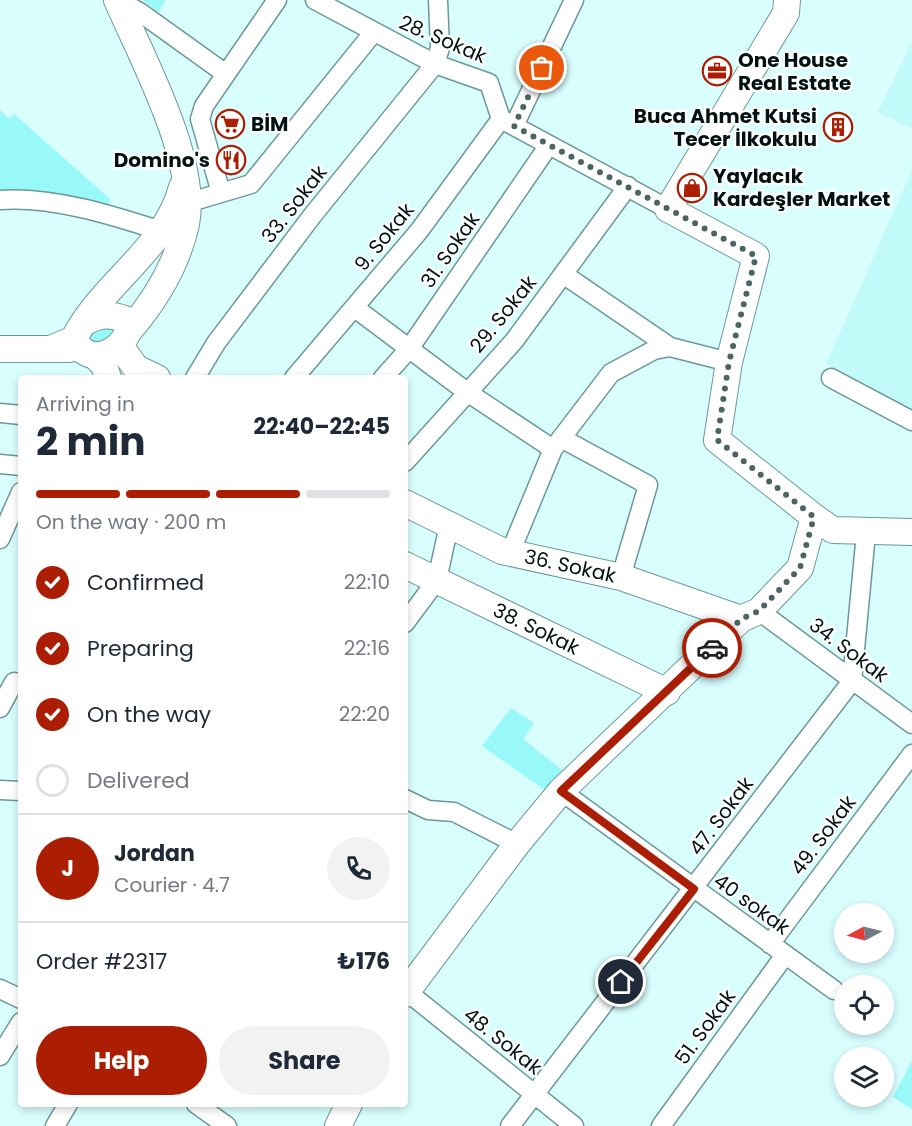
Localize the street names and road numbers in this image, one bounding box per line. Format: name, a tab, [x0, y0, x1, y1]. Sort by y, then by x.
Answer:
street label: 28. Sokak	[395, 8, 492, 70]
street label: 33. Sokak	[255, 159, 334, 249]
street label: 9. Sokak	[348, 196, 421, 277]
street label: 31. Sokak	[414, 206, 487, 293]
street label: 29. Sokak	[463, 269, 543, 359]
street label: 36. Sokak	[522, 542, 619, 590]
street label: 38. Sokak	[489, 596, 585, 662]
street label: 34. Sokak	[804, 611, 895, 689]
street label: 47. Sokak	[682, 770, 760, 861]
street label: 49. Sokak	[784, 789, 863, 881]
street label: 40 sokak	[708, 867, 796, 942]
street label: 51. Sokak	[668, 983, 742, 1070]
street label: 48. Sokak	[458, 1001, 549, 1082]

